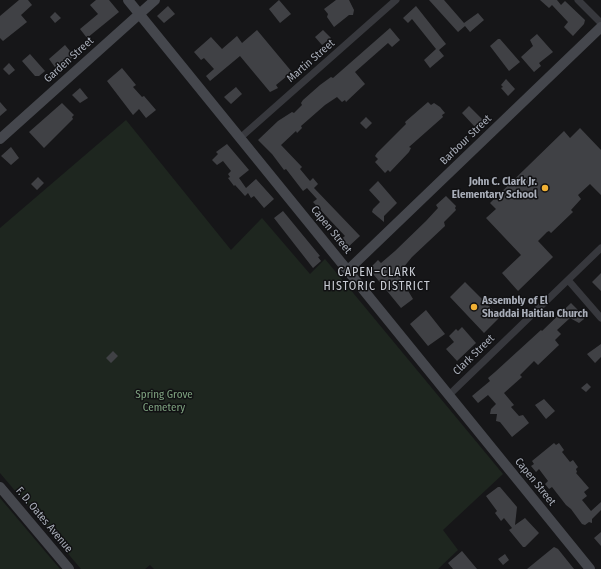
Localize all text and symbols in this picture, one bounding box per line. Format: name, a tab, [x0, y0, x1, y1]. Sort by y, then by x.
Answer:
street label: Garden Street	[42, 34, 96, 86]
street label: Martin Street	[284, 37, 338, 85]
street label: Barbour Street	[438, 112, 494, 168]
place label: John C. Clark Jr. Elementary School	[452, 175, 537, 201]
marker: John C. Clark Jr. Elementary School	[540, 183, 550, 193]
street label: Capen Street	[308, 203, 354, 257]
district label: CAPEN–CLARK HISTORIC DISTRICT	[324, 266, 430, 294]
place label: Assembly of El Shaddai Haitian Church	[482, 294, 588, 320]
marker: Assembly of El Shaddai Haitian Church	[469, 302, 479, 312]
street label: Clark Street	[451, 332, 497, 378]
park label: Spring Grove Cemetery	[135, 388, 193, 414]
street label: Capen Street	[512, 455, 558, 509]
street label: F. D. Oates Avenue	[13, 485, 75, 555]

